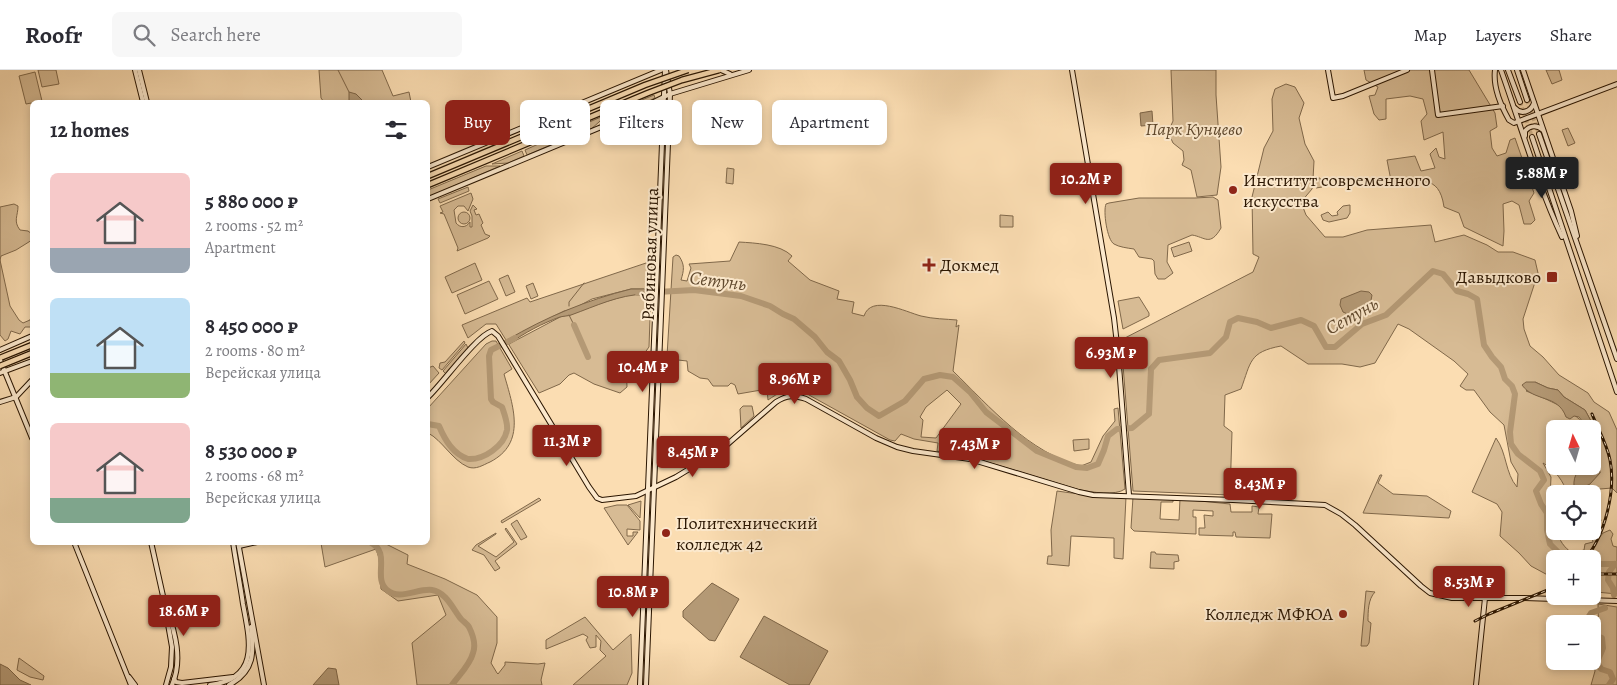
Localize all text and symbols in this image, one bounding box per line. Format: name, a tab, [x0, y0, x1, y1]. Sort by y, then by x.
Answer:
search box	[112, 12, 462, 57]
text: Roofr	[25, 19, 82, 51]
icon: search	[130, 21, 158, 49]
text: Search here	[170, 22, 261, 48]
text: Map	[1414, 23, 1447, 47]
text: Layers	[1475, 23, 1522, 47]
text: Share	[1550, 23, 1592, 47]
chip: Buy	[445, 100, 510, 145]
chip: Rent	[520, 100, 590, 145]
chip: Filters	[600, 100, 682, 145]
chip: New	[692, 100, 762, 145]
chip: Apartment	[772, 100, 887, 145]
text: 12 homes	[50, 116, 129, 144]
icon: filters	[382, 116, 410, 144]
park label: Парк Кунцево	[1145, 117, 1243, 141]
pin: 5.88M ₽	[1496, 156, 1588, 199]
pin: 10.2M ₽	[1040, 162, 1132, 205]
text: 5.88M ₽	[1517, 162, 1567, 184]
text: 10.2M ₽	[1061, 168, 1111, 190]
place label: Институт современного искусства	[1243, 168, 1431, 213]
marker: Институт современного искусства	[1227, 184, 1239, 196]
street label: Рябиновая улица	[636, 186, 664, 321]
text: 5 880 000 ₽	[205, 187, 298, 215]
icon: home	[90, 193, 150, 253]
text: 2 rooms · 52 m²	[205, 215, 303, 237]
text: Apartment	[205, 237, 276, 259]
place label: Докмед	[940, 253, 999, 277]
marker: Докмед	[922, 258, 936, 272]
water label: Сетунь	[688, 265, 748, 297]
place label: Давыдково	[1456, 265, 1541, 289]
marker: Давыдково	[1545, 270, 1559, 284]
water label: Сетунь	[1321, 291, 1383, 341]
text: 8 450 000 ₽	[205, 312, 298, 340]
icon: home	[90, 318, 150, 378]
pin: 6.93M ₽	[1065, 336, 1157, 379]
text: 2 rooms · 80 m²	[205, 340, 305, 362]
text: 6.93M ₽	[1086, 342, 1136, 364]
pin: 10.4M ₽	[597, 350, 689, 393]
text: 10.4M ₽	[618, 356, 668, 378]
text: Верейская улица	[205, 362, 321, 384]
pin: 8.96M ₽	[749, 362, 841, 405]
text: 8.96M ₽	[769, 368, 821, 390]
north arrow	[1546, 420, 1601, 475]
map controls	[1546, 420, 1601, 670]
pin: 11.3M ₽	[521, 424, 613, 467]
pin: 7.43M ₽	[929, 428, 1021, 470]
text: 11.3M ₽	[543, 430, 591, 452]
text: 7.43M ₽	[950, 433, 1000, 455]
pin: 8.45M ₽	[647, 436, 739, 478]
text: 8 530 000 ₽	[205, 437, 297, 465]
text: 8.45M ₽	[668, 441, 718, 463]
icon: home	[90, 443, 150, 503]
text: 2 rooms · 68 m²	[205, 465, 304, 487]
pin: 8.43M ₽	[1214, 468, 1306, 510]
text: 8.43M ₽	[1235, 473, 1285, 495]
button: locate	[1546, 485, 1601, 540]
text: Верейская улица	[205, 487, 321, 509]
place label: Политехнический колледж 42	[676, 511, 818, 556]
marker: Политехнический колледж 42	[660, 527, 672, 539]
button: +	[1546, 550, 1601, 605]
pin: 8.53M ₽	[1423, 566, 1515, 608]
text: 8.53M ₽	[1444, 571, 1494, 593]
pin: 10.8M ₽	[587, 576, 679, 618]
text: 10.8M ₽	[608, 581, 658, 603]
pin: 18.6M ₽	[138, 594, 230, 637]
text: 18.6M ₽	[159, 600, 209, 622]
place label: Колледж МФЮА	[1205, 602, 1333, 626]
marker: Колледж МФЮА	[1337, 608, 1349, 620]
button: −	[1546, 615, 1601, 670]

